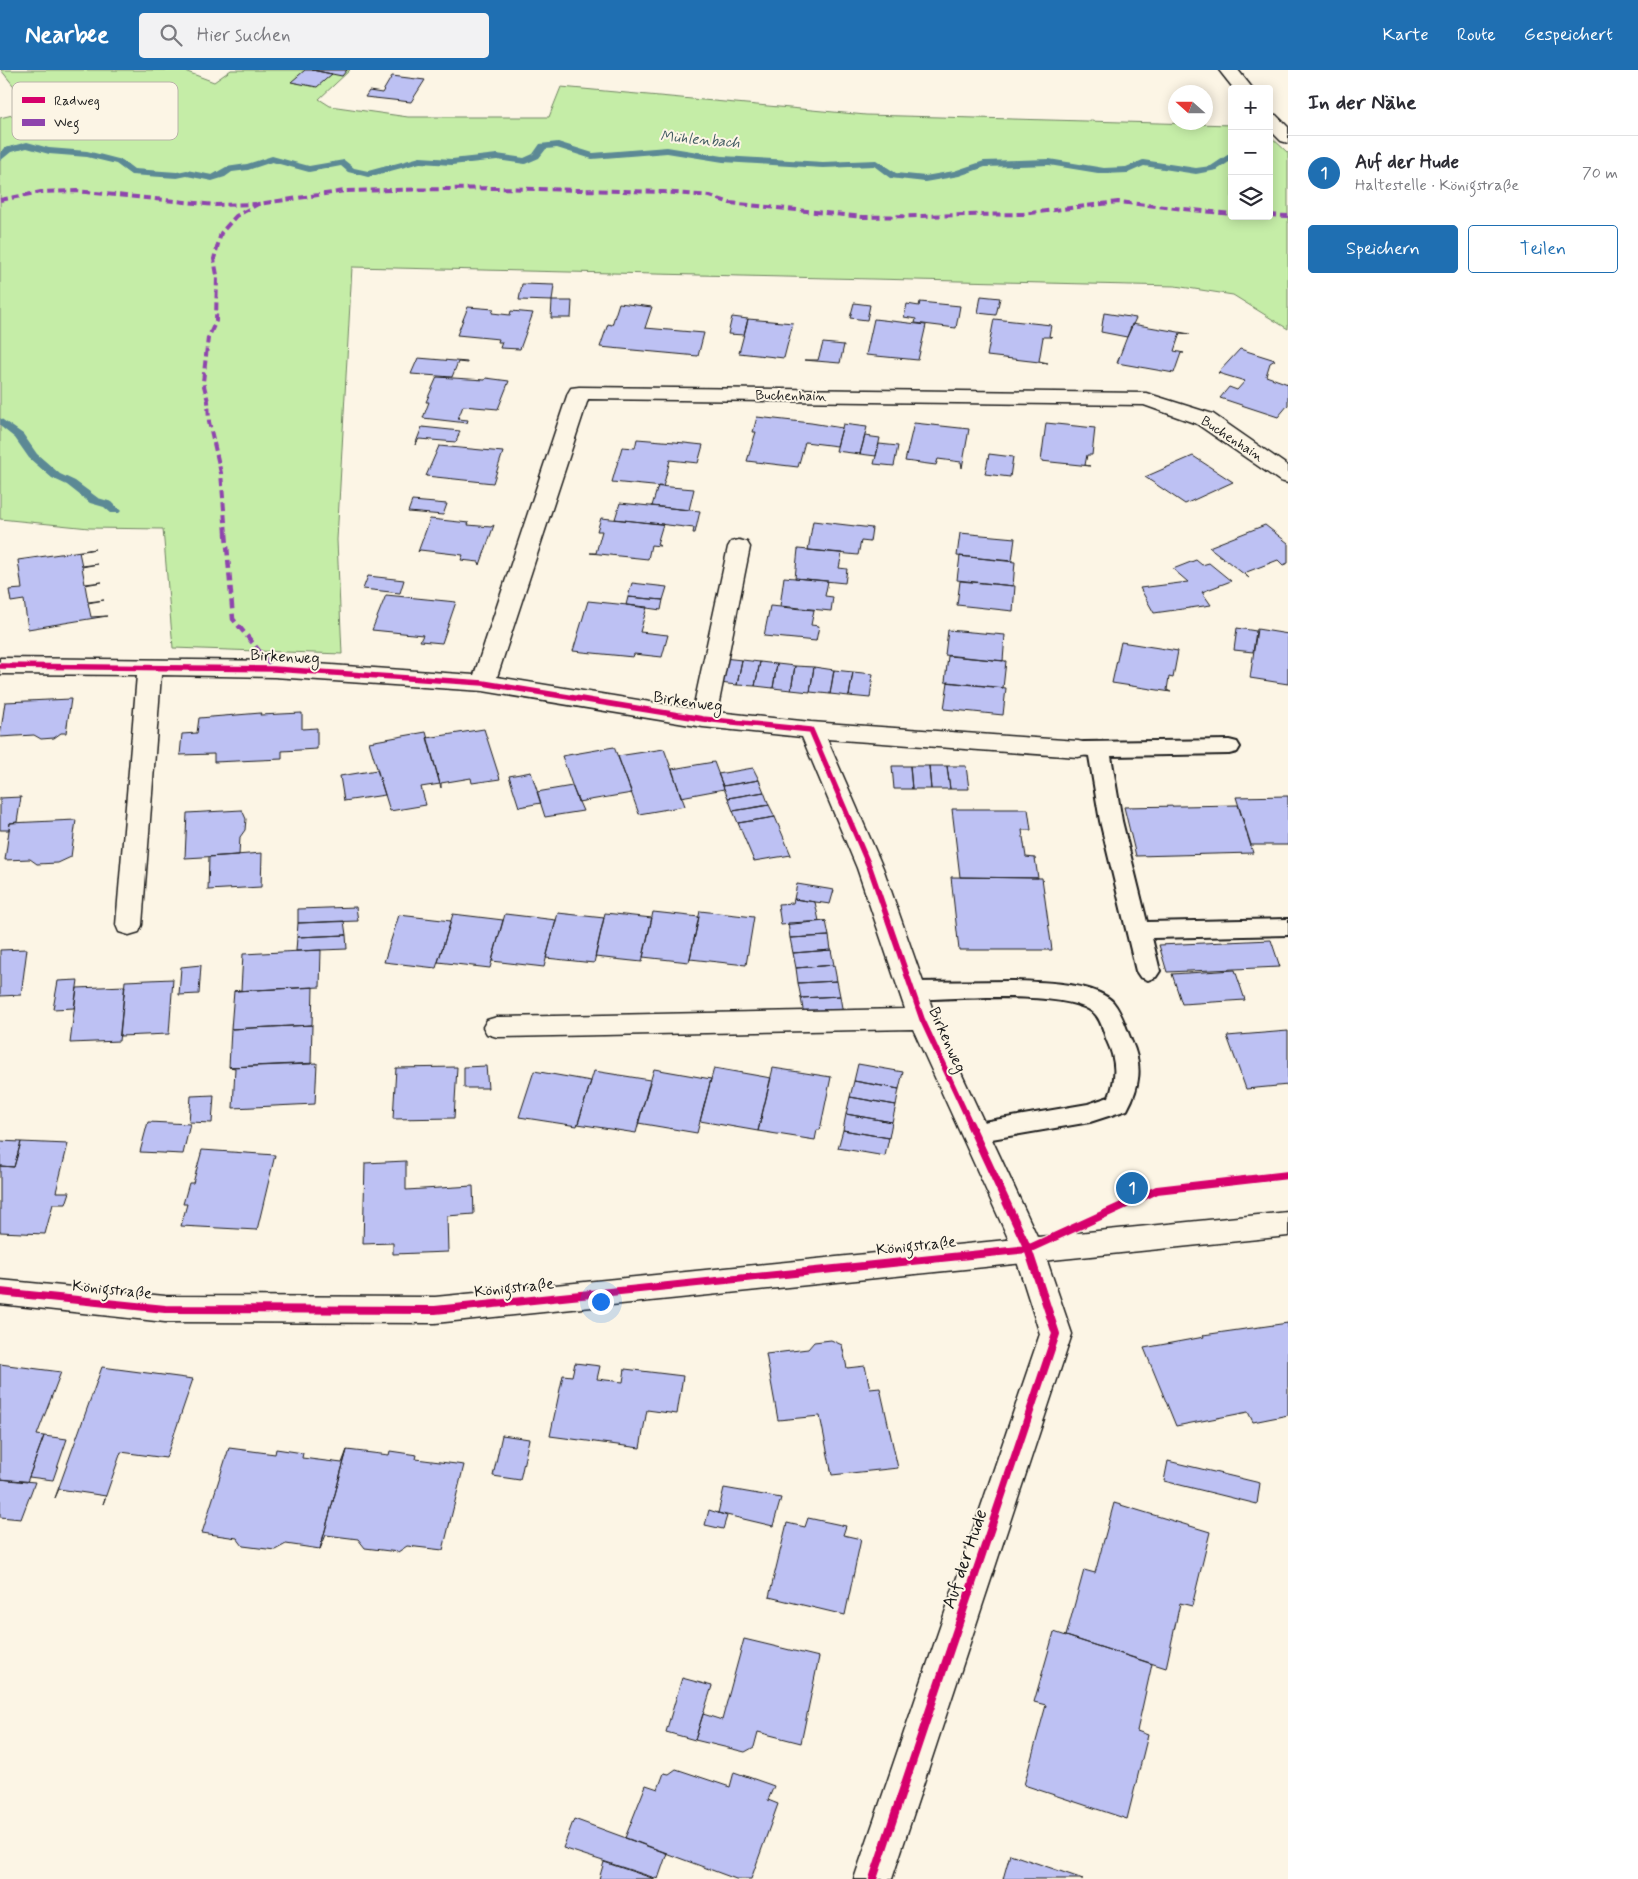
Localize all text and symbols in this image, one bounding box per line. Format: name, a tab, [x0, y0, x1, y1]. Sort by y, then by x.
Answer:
search box	[139, 13, 489, 58]
text: Nearbee	[25, 20, 109, 51]
icon: search	[157, 21, 185, 49]
text: Hier suchen	[197, 23, 291, 48]
text: Karte	[1383, 23, 1429, 47]
text: Route	[1457, 23, 1496, 47]
text: Gespeichert	[1524, 23, 1613, 47]
legend	[12, 82, 178, 140]
north arrow	[1168, 85, 1213, 130]
map controls	[1228, 85, 1273, 220]
button: +	[1228, 85, 1273, 130]
text: In der Nähe	[1308, 89, 1416, 117]
text: Radweg	[54, 92, 100, 110]
text: Weg	[54, 114, 80, 134]
water label: Mühlenbach	[659, 127, 741, 153]
button: −	[1228, 130, 1273, 175]
text: Auf der Hude	[1355, 150, 1459, 175]
text: 1	[1320, 163, 1328, 184]
text: 70 m	[1582, 163, 1618, 184]
button: layers	[1228, 175, 1273, 220]
text: Haltestelle · Königstraße	[1355, 175, 1519, 196]
button: Speichern	[1308, 225, 1458, 273]
button: Teilen	[1468, 225, 1618, 273]
street label: Buchenhain	[755, 386, 827, 406]
street label: Buchenhain	[1197, 412, 1267, 466]
street label: Birkenweg	[250, 645, 320, 670]
street label: Birkenweg	[652, 687, 724, 718]
street label: Birkenweg	[922, 1004, 971, 1077]
pin: 1	[1116, 1169, 1148, 1207]
street label: Königstraße	[875, 1231, 957, 1262]
street label: Königstraße	[473, 1273, 555, 1304]
street label: Königstraße	[71, 1275, 153, 1306]
your location	[588, 1289, 614, 1315]
street label: Auf der Hude	[936, 1506, 994, 1612]

